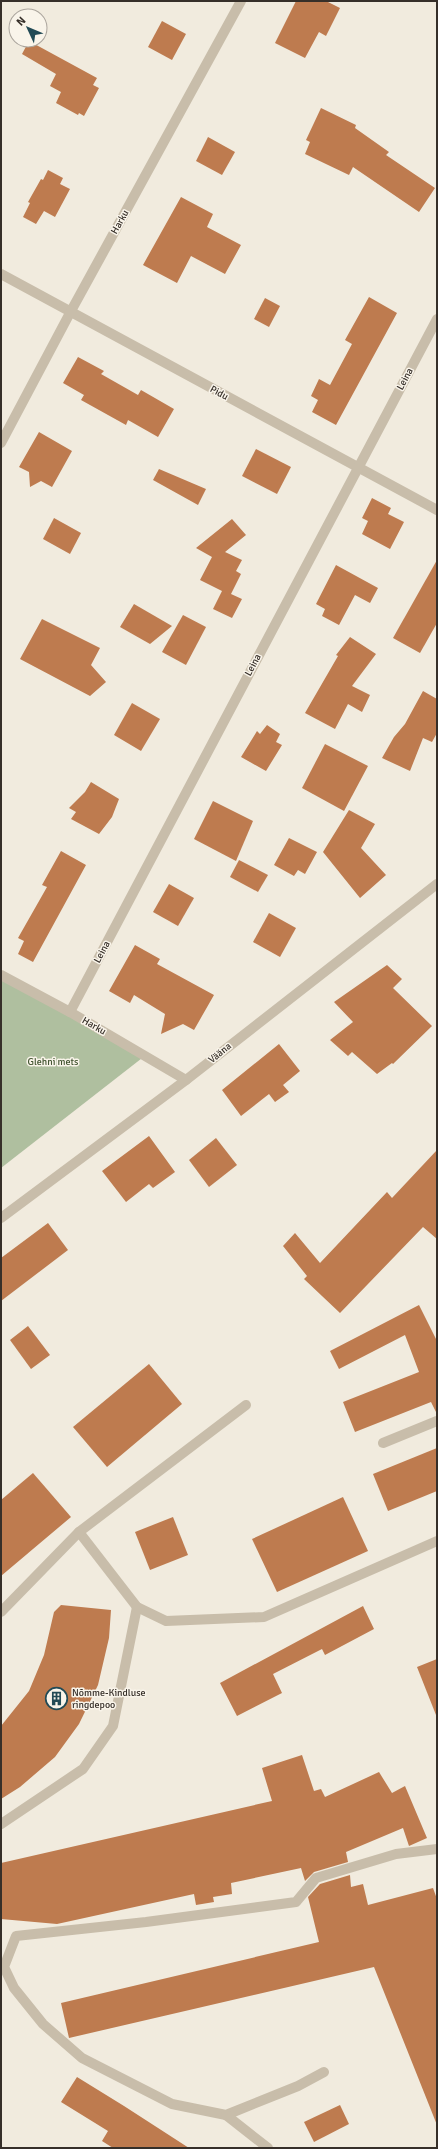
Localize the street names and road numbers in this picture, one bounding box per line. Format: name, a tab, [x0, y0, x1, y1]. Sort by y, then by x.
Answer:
street label: Harku	[108, 208, 132, 236]
street label: Leina	[394, 366, 416, 392]
street label: Pidu	[208, 383, 230, 403]
street label: Leina	[242, 652, 264, 678]
street label: Leina	[91, 939, 113, 965]
street label: Harku	[80, 1014, 108, 1038]
street label: Vääna	[206, 1040, 234, 1066]

